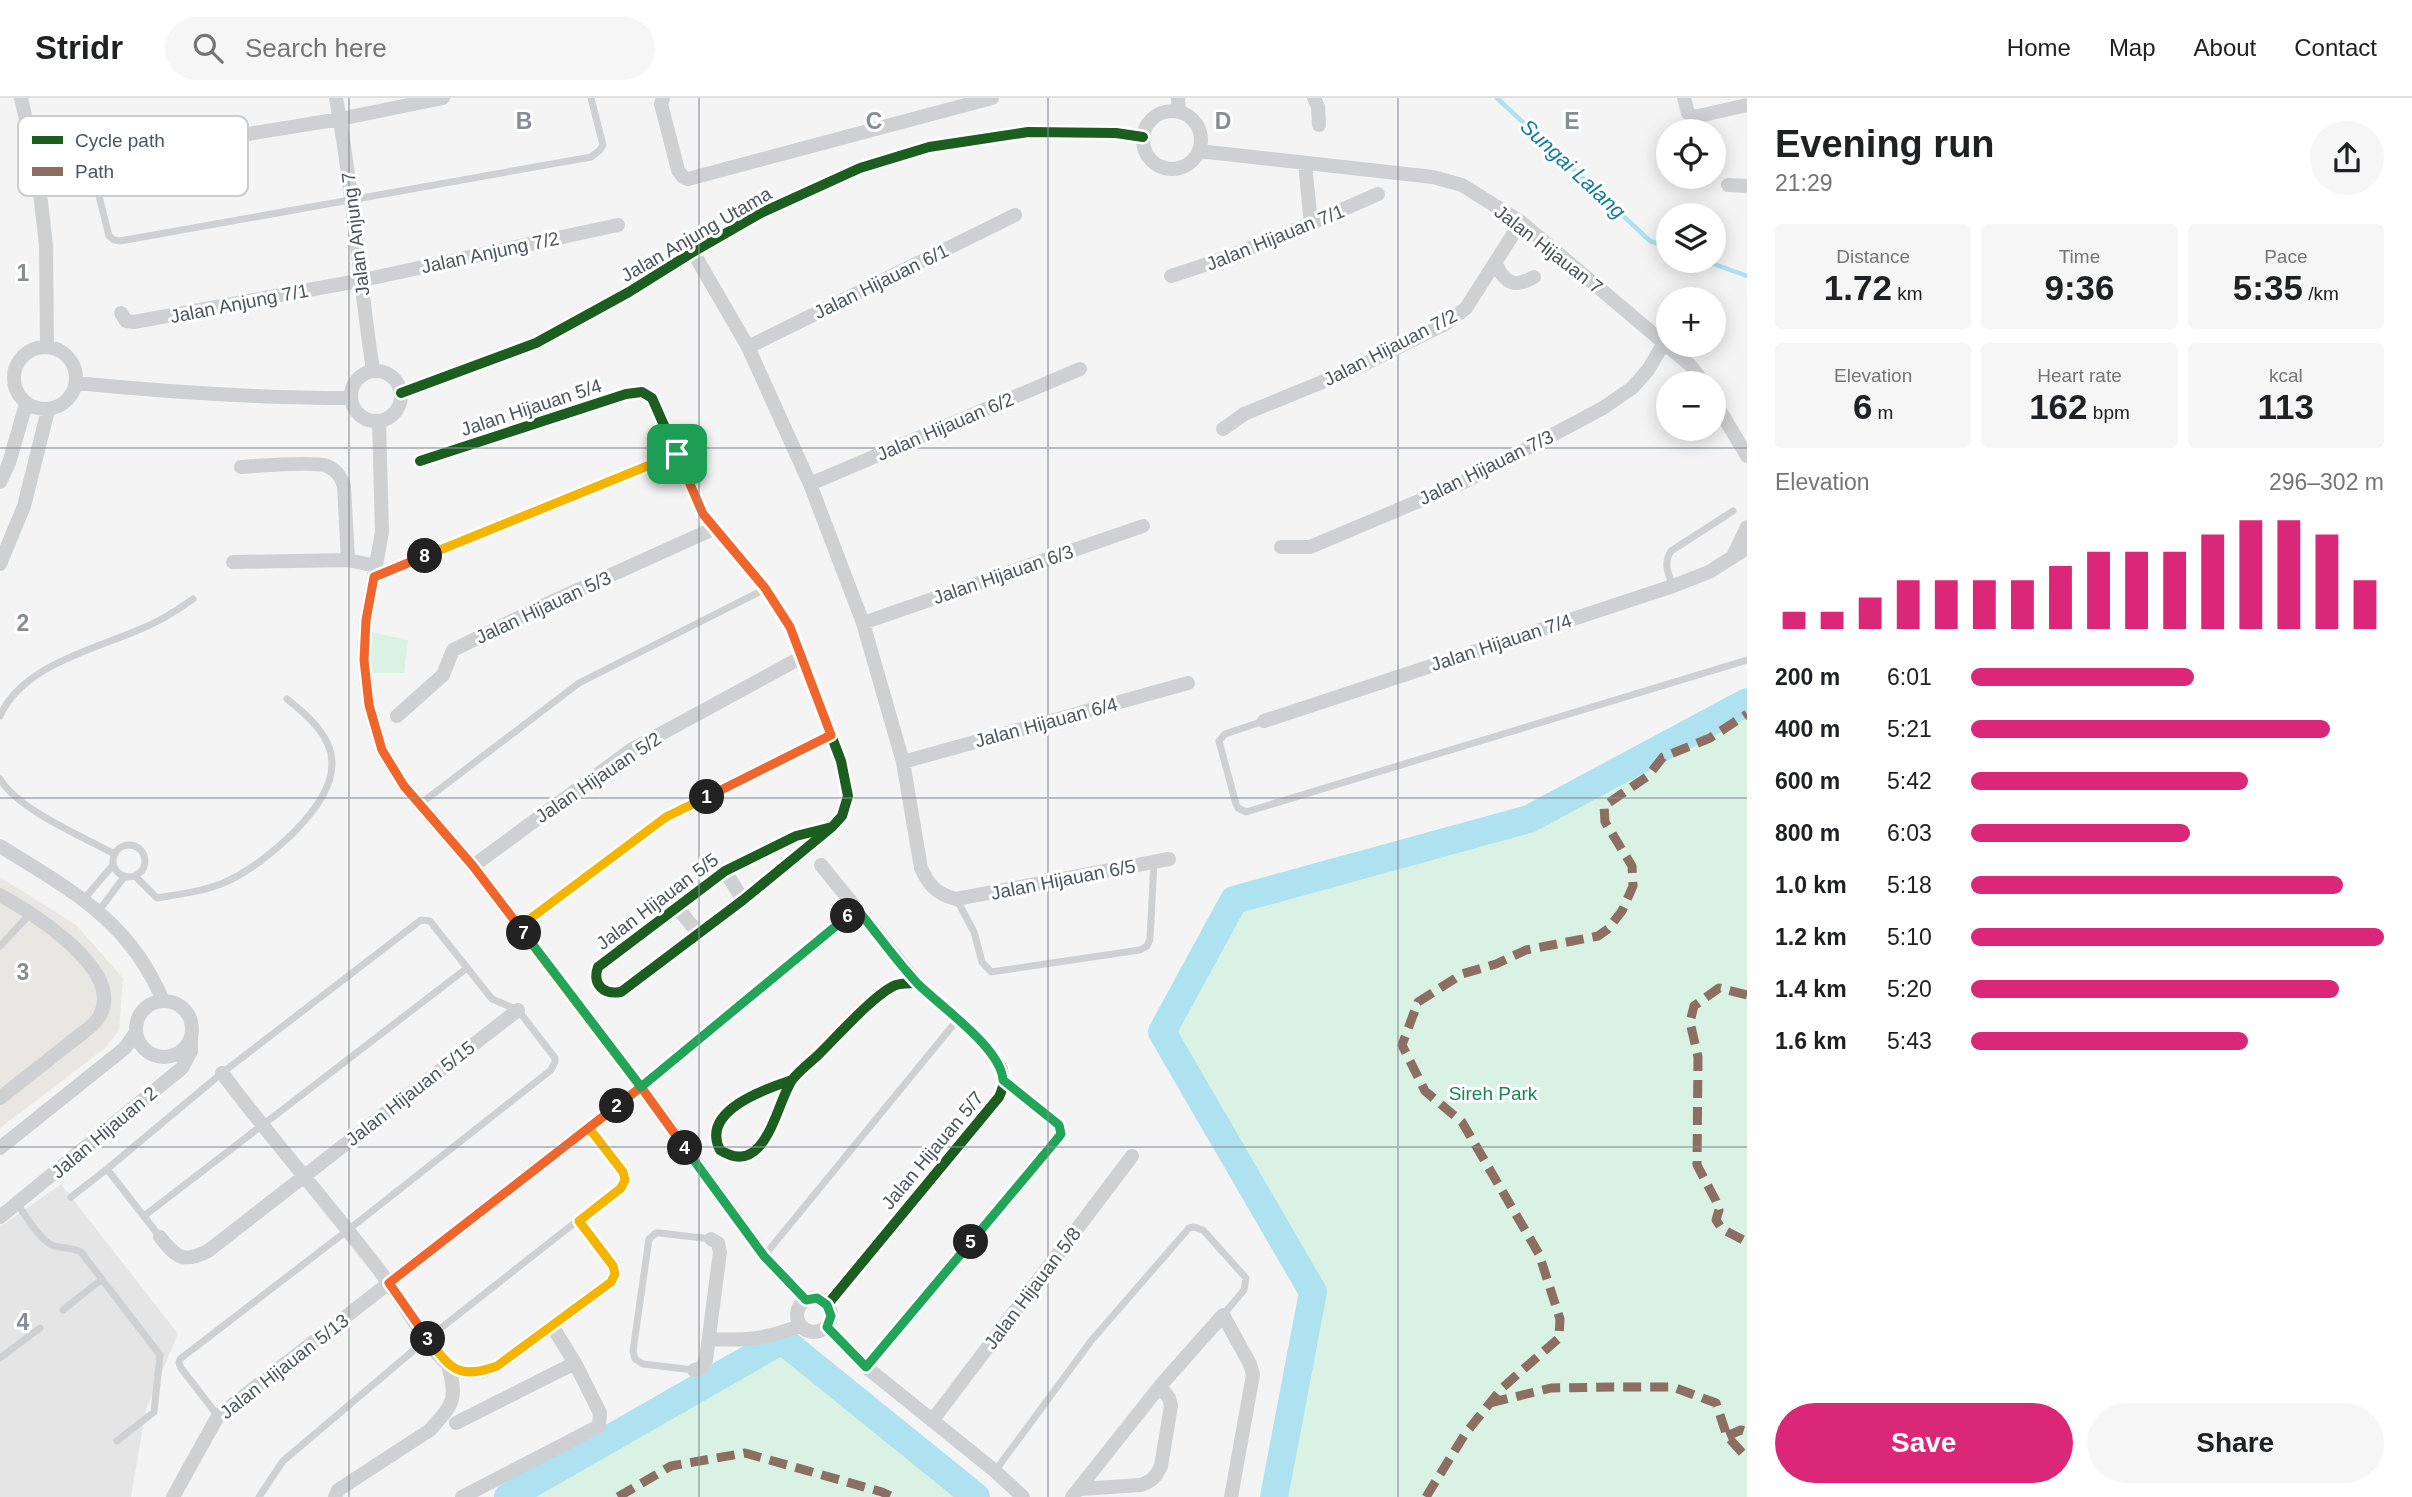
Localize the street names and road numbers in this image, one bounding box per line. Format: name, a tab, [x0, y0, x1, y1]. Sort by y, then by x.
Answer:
street label: Jalan Anjung 7	[337, 171, 374, 297]
street label: Jalan Anjung Utama	[617, 183, 776, 286]
street label: Jalan Hijauan 7/1	[1203, 200, 1347, 275]
street label: Jalan Hijauan 7	[1491, 201, 1607, 298]
street label: Jalan Anjung 7/2	[419, 228, 561, 277]
street label: Jalan Hijauan 6/1	[811, 240, 952, 323]
street label: Jalan Anjung 7/1	[168, 280, 310, 327]
street label: Jalan Hijauan 7/2	[1320, 305, 1460, 390]
street label: Jalan Hijauan 5/4	[458, 375, 605, 440]
street label: Jalan Hijauan 6/2	[874, 388, 1017, 465]
street label: Jalan Hijauan 7/3	[1416, 426, 1557, 509]
street label: Jalan Hijauan 6/3	[930, 541, 1076, 608]
street label: Jalan Hijauan 5/3	[472, 567, 614, 648]
street label: Jalan Hijauan 7/4	[1428, 610, 1575, 675]
street label: Jalan Hijauan 6/4	[972, 693, 1120, 752]
street label: Jalan Hijauan 5/2	[532, 728, 665, 827]
street label: Jalan Hijauan 5/5	[592, 849, 722, 954]
street label: Jalan Hijauan 6/5	[989, 855, 1137, 904]
street label: Jalan Hijauan 5/15	[342, 1037, 479, 1150]
street label: Jalan Hijauan 2	[47, 1082, 161, 1183]
street label: Jalan Hijauan 5/7	[877, 1087, 988, 1213]
street label: Jalan Hijauan 5/8	[980, 1223, 1085, 1353]
street label: Jalan Hijauan 5/13	[216, 1310, 353, 1423]

